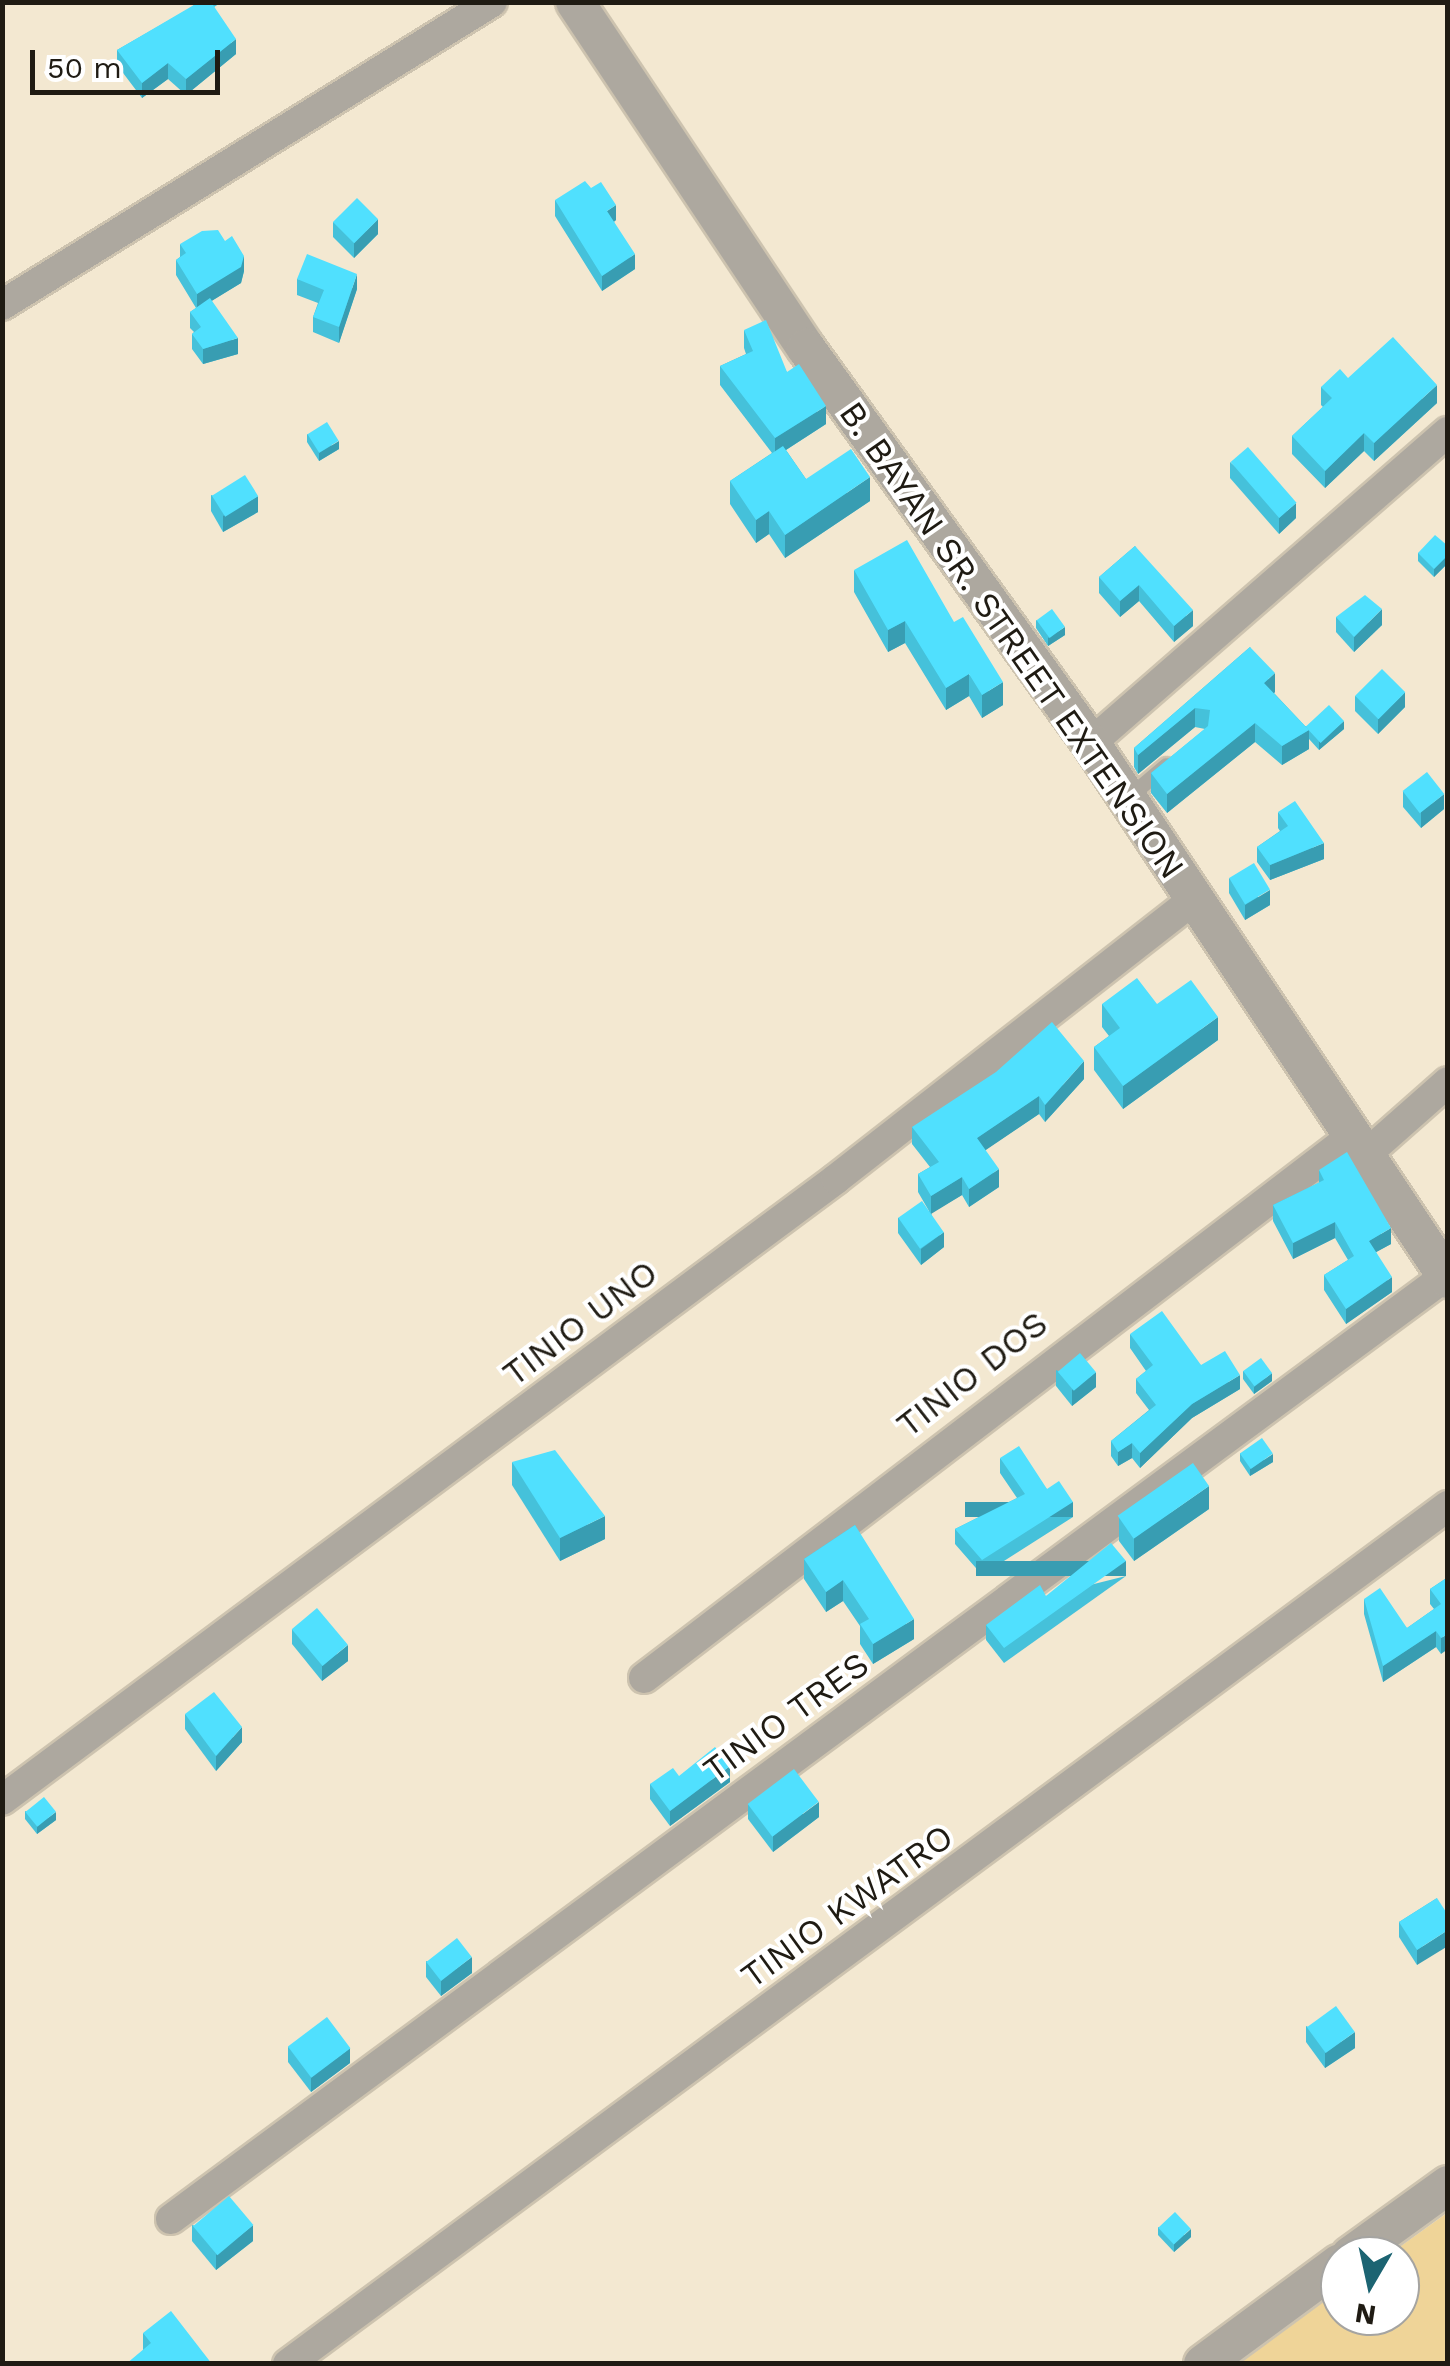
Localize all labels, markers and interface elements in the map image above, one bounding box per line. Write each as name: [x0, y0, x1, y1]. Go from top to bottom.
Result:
scale bar: [35, 30, 225, 92]
text: 50 m: [47, 50, 122, 85]
street label: B. BAYAN SR. STREET EXTENSION: [830, 393, 1194, 887]
street label: TINIO UNO: [495, 1251, 665, 1395]
street label: TINIO DOS: [888, 1302, 1056, 1446]
street label: TINIO TRES: [695, 1643, 877, 1791]
street label: TINIO KWATRO: [733, 1815, 961, 1997]
north arrow: [1320, 2236, 1420, 2336]
text: N: [1353, 2296, 1378, 2332]

